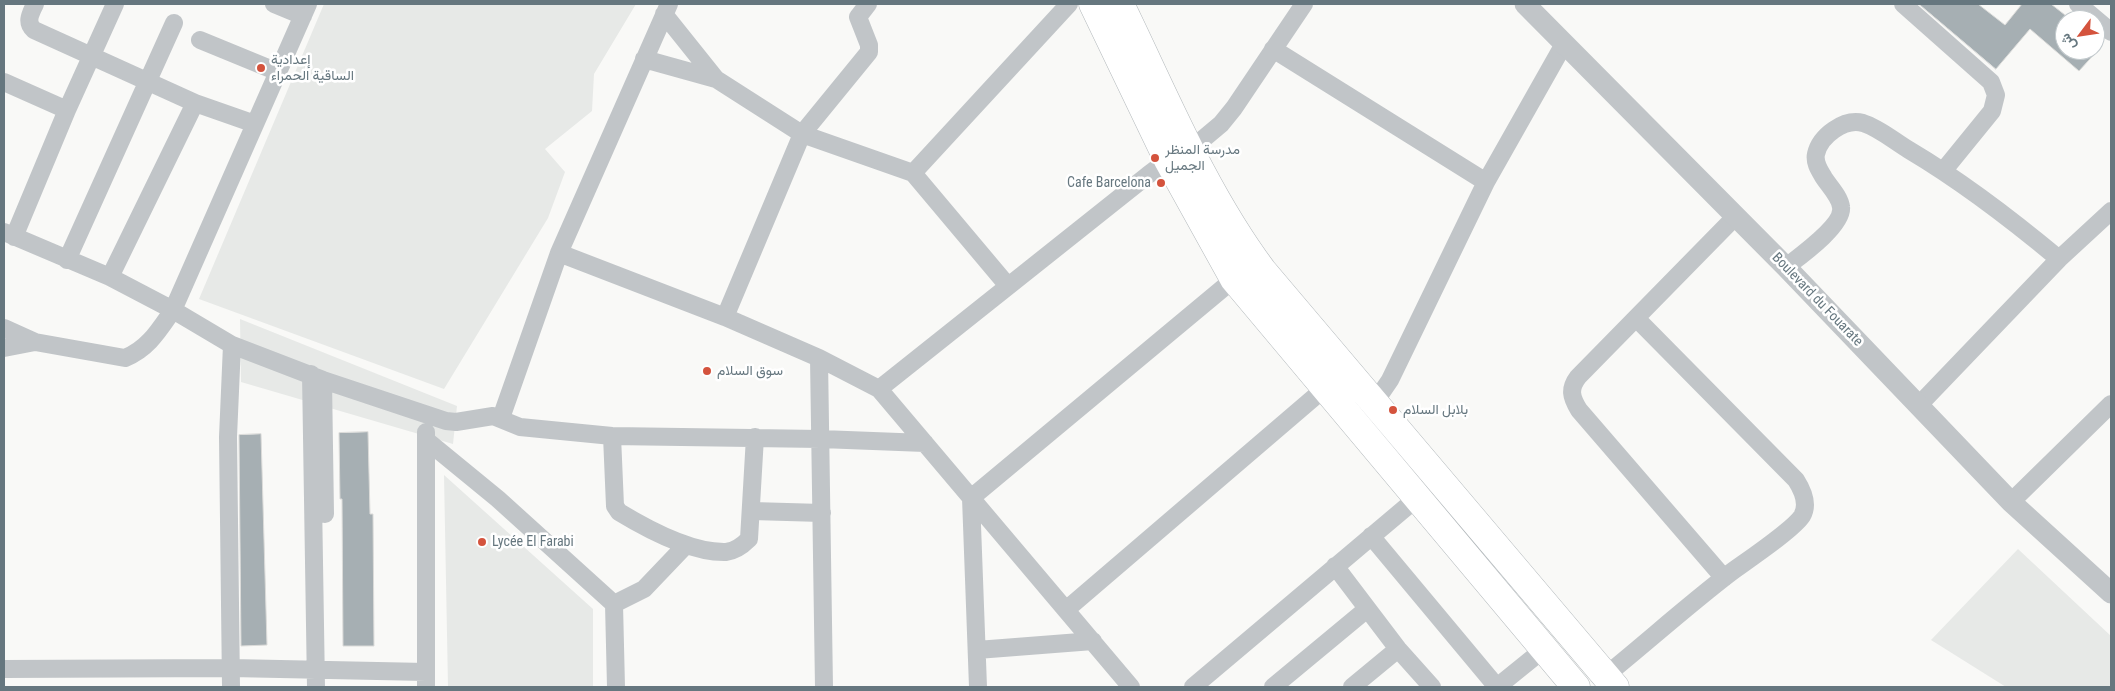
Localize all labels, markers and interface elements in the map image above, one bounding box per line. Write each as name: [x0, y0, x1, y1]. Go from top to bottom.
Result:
north arrow: [2055, 10, 2105, 60]
text: ش: [2057, 31, 2079, 54]
place label: إعدادية الساقية الحمراء: [271, 52, 354, 84]
marker: إعدادية الساقية الحمراء: [255, 62, 267, 74]
place label: مدرسة المنظر الجميل: [1165, 142, 1240, 174]
marker: مدرسة المنظر الجميل: [1149, 152, 1161, 164]
place label: Cafe Barcelona: [1067, 175, 1151, 191]
marker: Cafe Barcelona: [1155, 177, 1167, 189]
street label: Boulevard du Fouarate: [1768, 250, 1866, 350]
place label: سوق السلام: [717, 363, 783, 379]
marker: سوق السلام: [701, 365, 713, 377]
place label: بلابل السلام: [1403, 402, 1468, 418]
marker: بلابل السلام: [1387, 404, 1399, 416]
place label: Lycée El Farabi: [492, 534, 574, 550]
marker: Lycée El Farabi: [476, 536, 488, 548]

